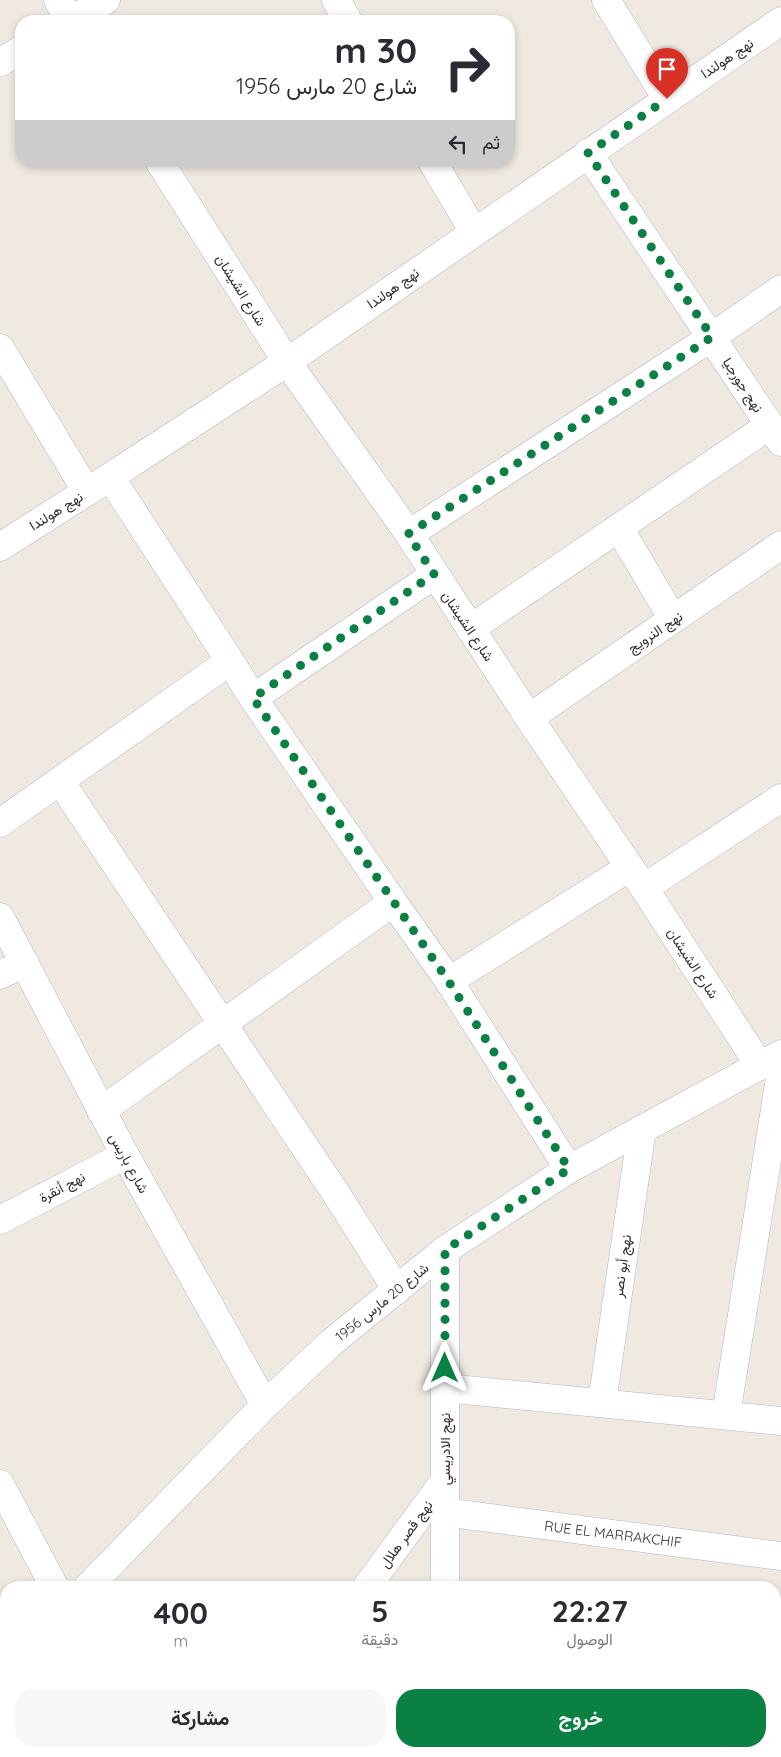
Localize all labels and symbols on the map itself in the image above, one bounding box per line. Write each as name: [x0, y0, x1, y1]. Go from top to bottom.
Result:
street label: نهج هولندا: [697, 34, 758, 84]
pin: [646, 48, 688, 99]
street label: شارع الشيشان: [210, 251, 270, 330]
street label: نهج هولندا: [363, 263, 424, 314]
street label: نهج جورجيا: [717, 354, 767, 417]
street label: نهج هولندا: [26, 488, 87, 536]
street label: شارع الشيشان: [436, 587, 498, 666]
street label: نهج النرويج: [624, 607, 687, 659]
street label: شارع الشيشان: [662, 924, 723, 1003]
street label: شارع باريس: [103, 1130, 153, 1197]
street label: نهج أنقرة: [36, 1167, 89, 1208]
street label: نهج أبو نصر: [609, 1233, 637, 1300]
street label: شارع 20 مارس 1956: [332, 1259, 434, 1347]
position arrow: [418, 1341, 470, 1393]
street label: نهج الادريسي: [436, 1413, 457, 1485]
street label: نهج قصر هلال: [375, 1497, 438, 1573]
street label: RUE EL MARRAKCHIF: [543, 1517, 683, 1551]

